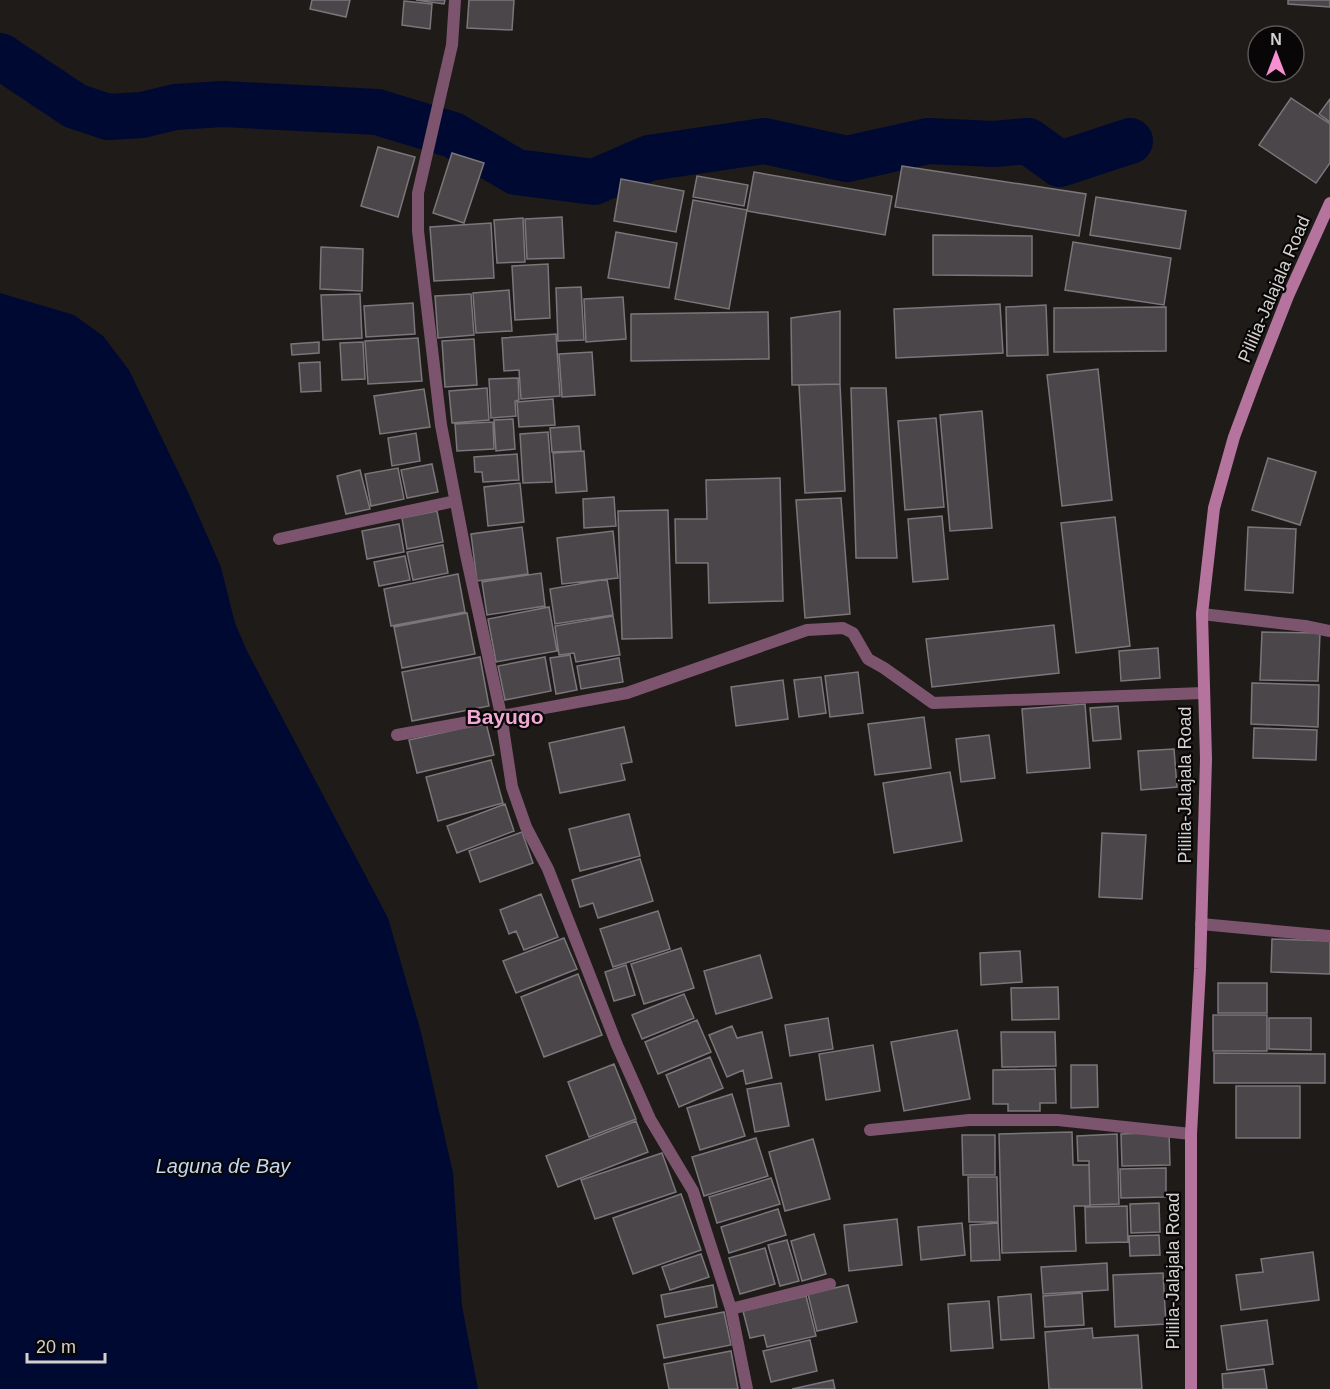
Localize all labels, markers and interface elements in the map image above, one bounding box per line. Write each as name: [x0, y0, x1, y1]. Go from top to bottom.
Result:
north arrow: [1246, 24, 1306, 84]
text: N: [1270, 31, 1282, 48]
street label: Pililia-Jalajala Road: [1234, 213, 1314, 365]
district label: Bayugo: [466, 705, 544, 728]
street label: Pililia-Jalajala Road: [1175, 706, 1195, 864]
water label: Laguna de Bay: [156, 1155, 291, 1177]
street label: Pililia-Jalajala Road: [1163, 1192, 1183, 1350]
scale bar: [27, 1326, 105, 1364]
text: 20 m: [36, 1337, 76, 1357]

